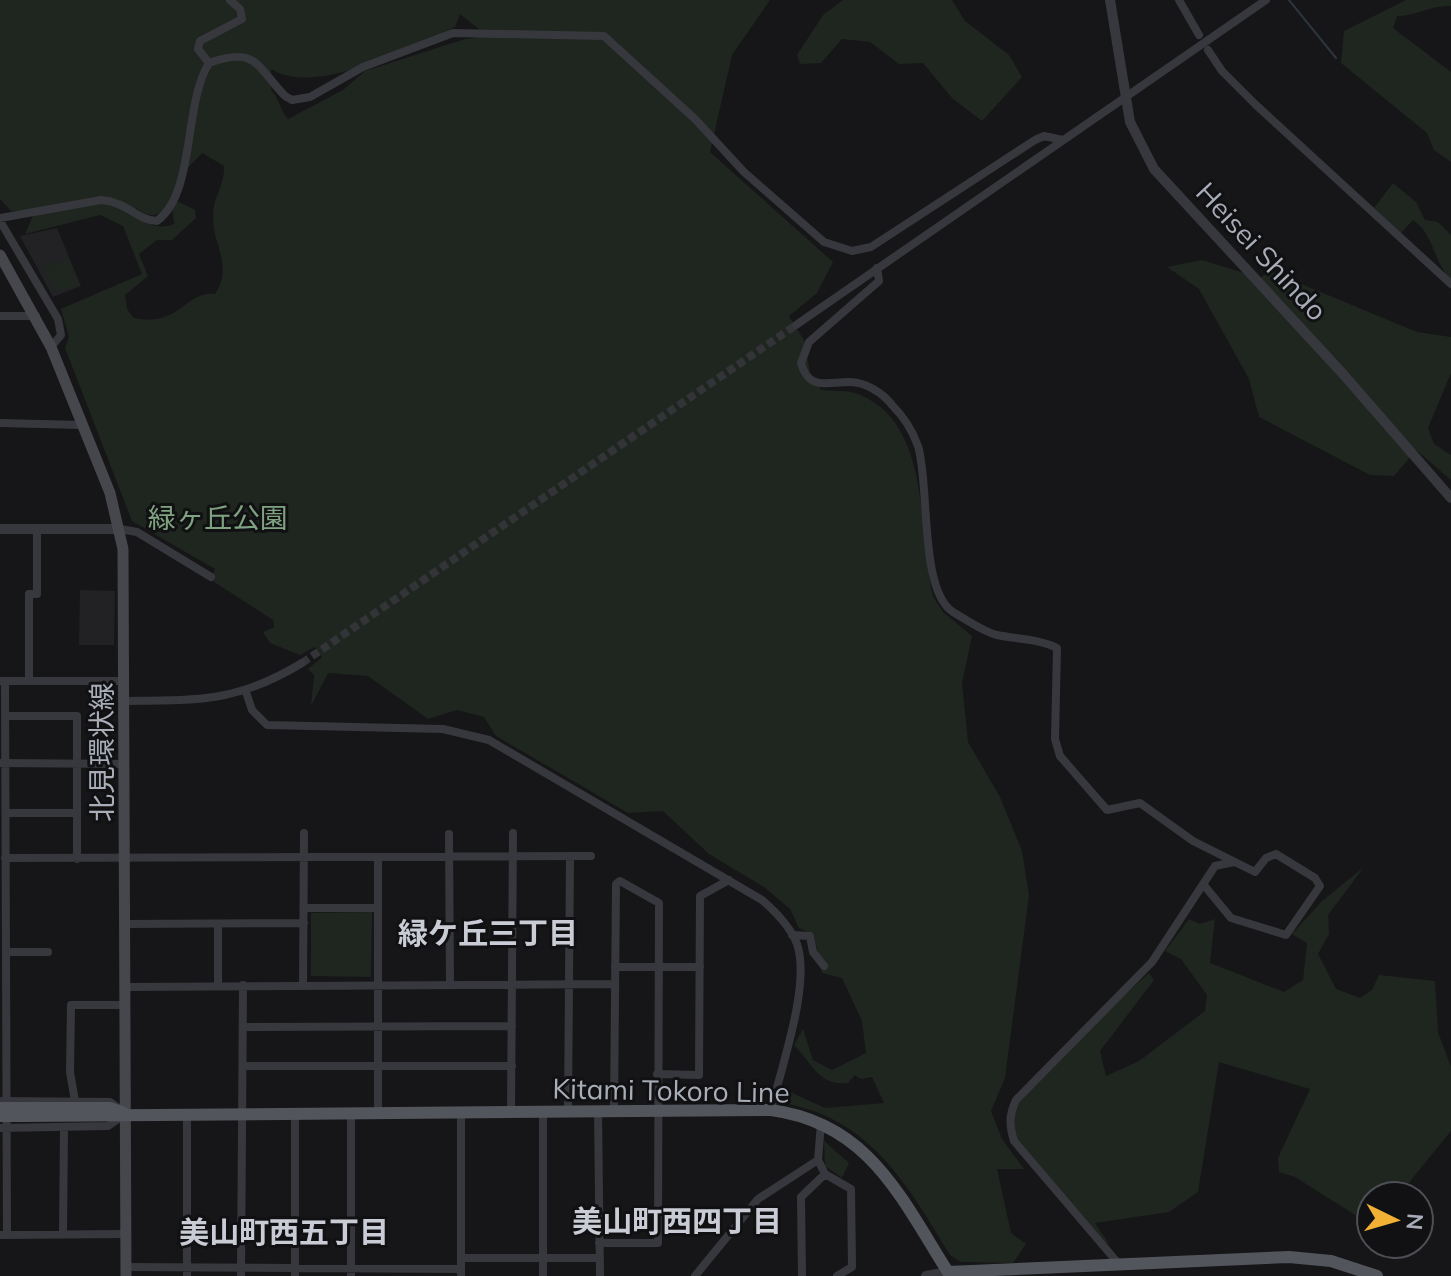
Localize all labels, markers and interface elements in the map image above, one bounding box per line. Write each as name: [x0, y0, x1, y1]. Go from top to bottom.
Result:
street label: Heisei Shindo: [1189, 175, 1335, 327]
park label: 緑ヶ丘公園: [148, 500, 288, 535]
street label: 北見環状線: [84, 682, 119, 822]
district label: 緑ケ丘三丁目: [398, 914, 578, 952]
street label: Kitami Tokoro Line: [552, 1070, 790, 1110]
north arrow: [1355, 1180, 1435, 1260]
district label: 美山町西四丁目: [572, 1202, 782, 1240]
text: N: [1400, 1212, 1430, 1231]
district label: 美山町西五丁目: [179, 1213, 389, 1251]

